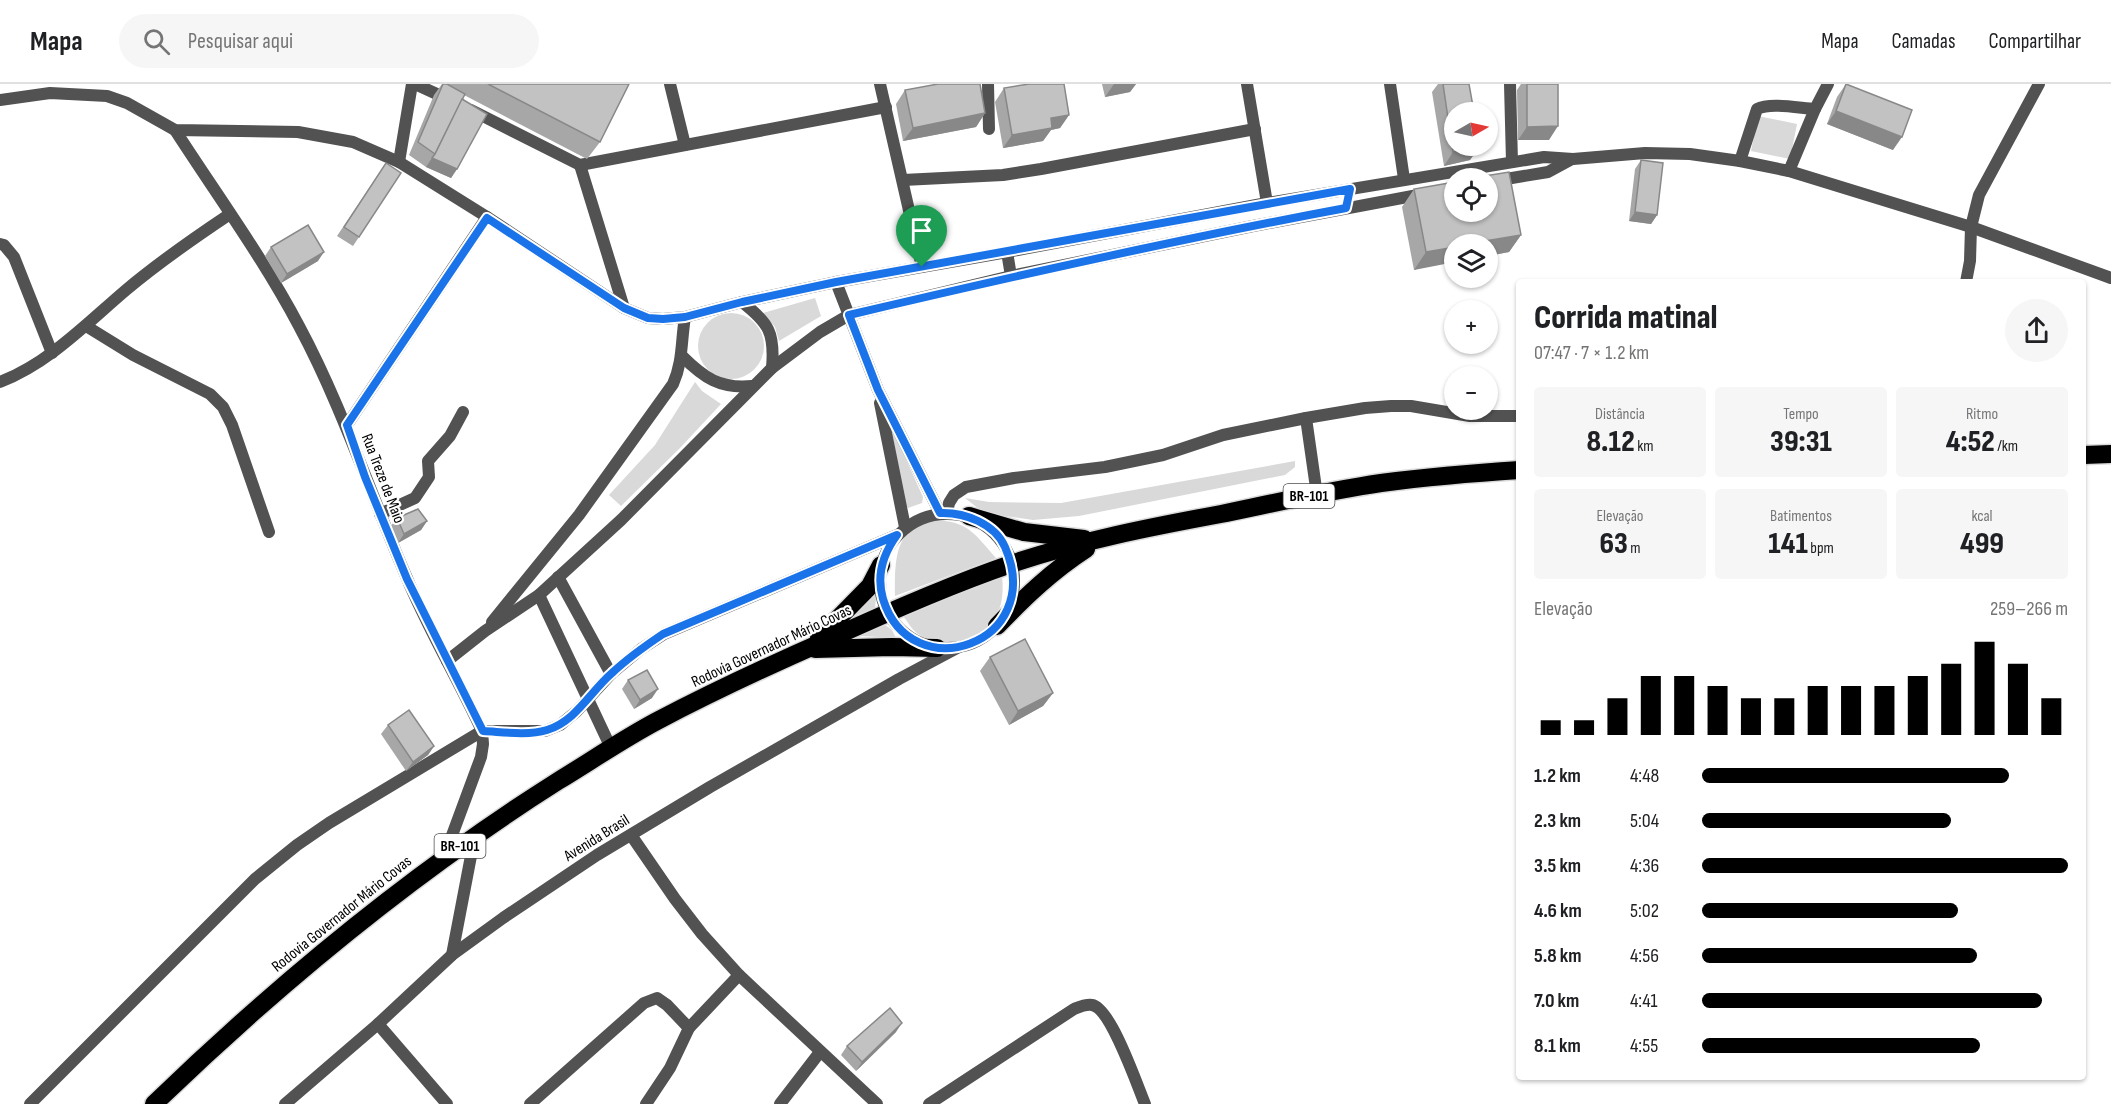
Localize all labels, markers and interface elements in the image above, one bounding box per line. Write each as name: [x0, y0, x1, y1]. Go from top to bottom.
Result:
search box: [119, 14, 539, 68]
text: Mapa: [30, 25, 83, 58]
icon: search: [140, 25, 173, 58]
text: Pesquisar aqui: [188, 28, 293, 55]
text: Mapa: [1821, 29, 1859, 54]
text: Camadas: [1892, 29, 1955, 54]
text: Compartilhar: [1988, 29, 2081, 54]
north arrow: [1444, 102, 1498, 156]
map controls: [1444, 102, 1498, 420]
button: locate: [1444, 168, 1498, 222]
pin: [896, 205, 947, 267]
icon: arrive: [905, 214, 938, 247]
button: layers: [1444, 234, 1498, 288]
text: Corrida matinal: [1534, 298, 1718, 338]
button: share: [2005, 299, 2068, 362]
button: +: [1444, 300, 1498, 354]
text: 07:47 · 7 × 1.2 km: [1534, 341, 1649, 365]
button: −: [1444, 366, 1498, 420]
text: Distância: [1595, 405, 1645, 424]
text: Tempo: [1783, 405, 1819, 424]
text: Ritmo: [1966, 405, 1998, 424]
text: 8.12: [1586, 424, 1635, 460]
text: 39:31: [1770, 424, 1832, 460]
text: 4:52: [1946, 424, 1995, 460]
street label: Rua Treze de Maio: [357, 431, 408, 526]
text: km: [1635, 437, 1654, 456]
text: /km: [1995, 437, 2018, 456]
road number: BR-101: [1284, 484, 1334, 508]
text: Elevação: [1597, 507, 1644, 526]
text: Batimentos: [1770, 507, 1832, 526]
text: kcal: [1971, 507, 1993, 526]
text: 63: [1599, 526, 1628, 562]
text: 141: [1768, 526, 1808, 562]
text: 499: [1960, 526, 2004, 562]
text: m: [1628, 539, 1641, 558]
text: bpm: [1808, 539, 1834, 558]
text: Elevação: [1534, 597, 1593, 621]
text: 259–266 m: [1990, 597, 2068, 621]
street label: Rodovia Governador Mário Covas: [689, 601, 855, 692]
text: 1.2 km: [1534, 764, 1581, 788]
text: 4:48: [1630, 764, 1659, 788]
text: 2.3 km: [1534, 809, 1581, 833]
text: 5:04: [1630, 809, 1659, 833]
street label: Avenida Brasil: [560, 811, 633, 866]
road number: BR-101: [434, 834, 486, 858]
street label: Rodovia Governador Mário Covas: [268, 852, 416, 976]
text: 3.5 km: [1534, 854, 1581, 878]
text: 4:36: [1630, 854, 1659, 878]
text: 4.6 km: [1534, 899, 1582, 923]
text: 5:02: [1630, 899, 1659, 923]
text: 5.8 km: [1534, 944, 1582, 968]
text: 4:56: [1630, 944, 1659, 968]
text: 7.0 km: [1534, 989, 1579, 1013]
text: 4:41: [1630, 989, 1658, 1013]
text: 8.1 km: [1534, 1034, 1581, 1058]
text: 4:55: [1630, 1034, 1658, 1058]

